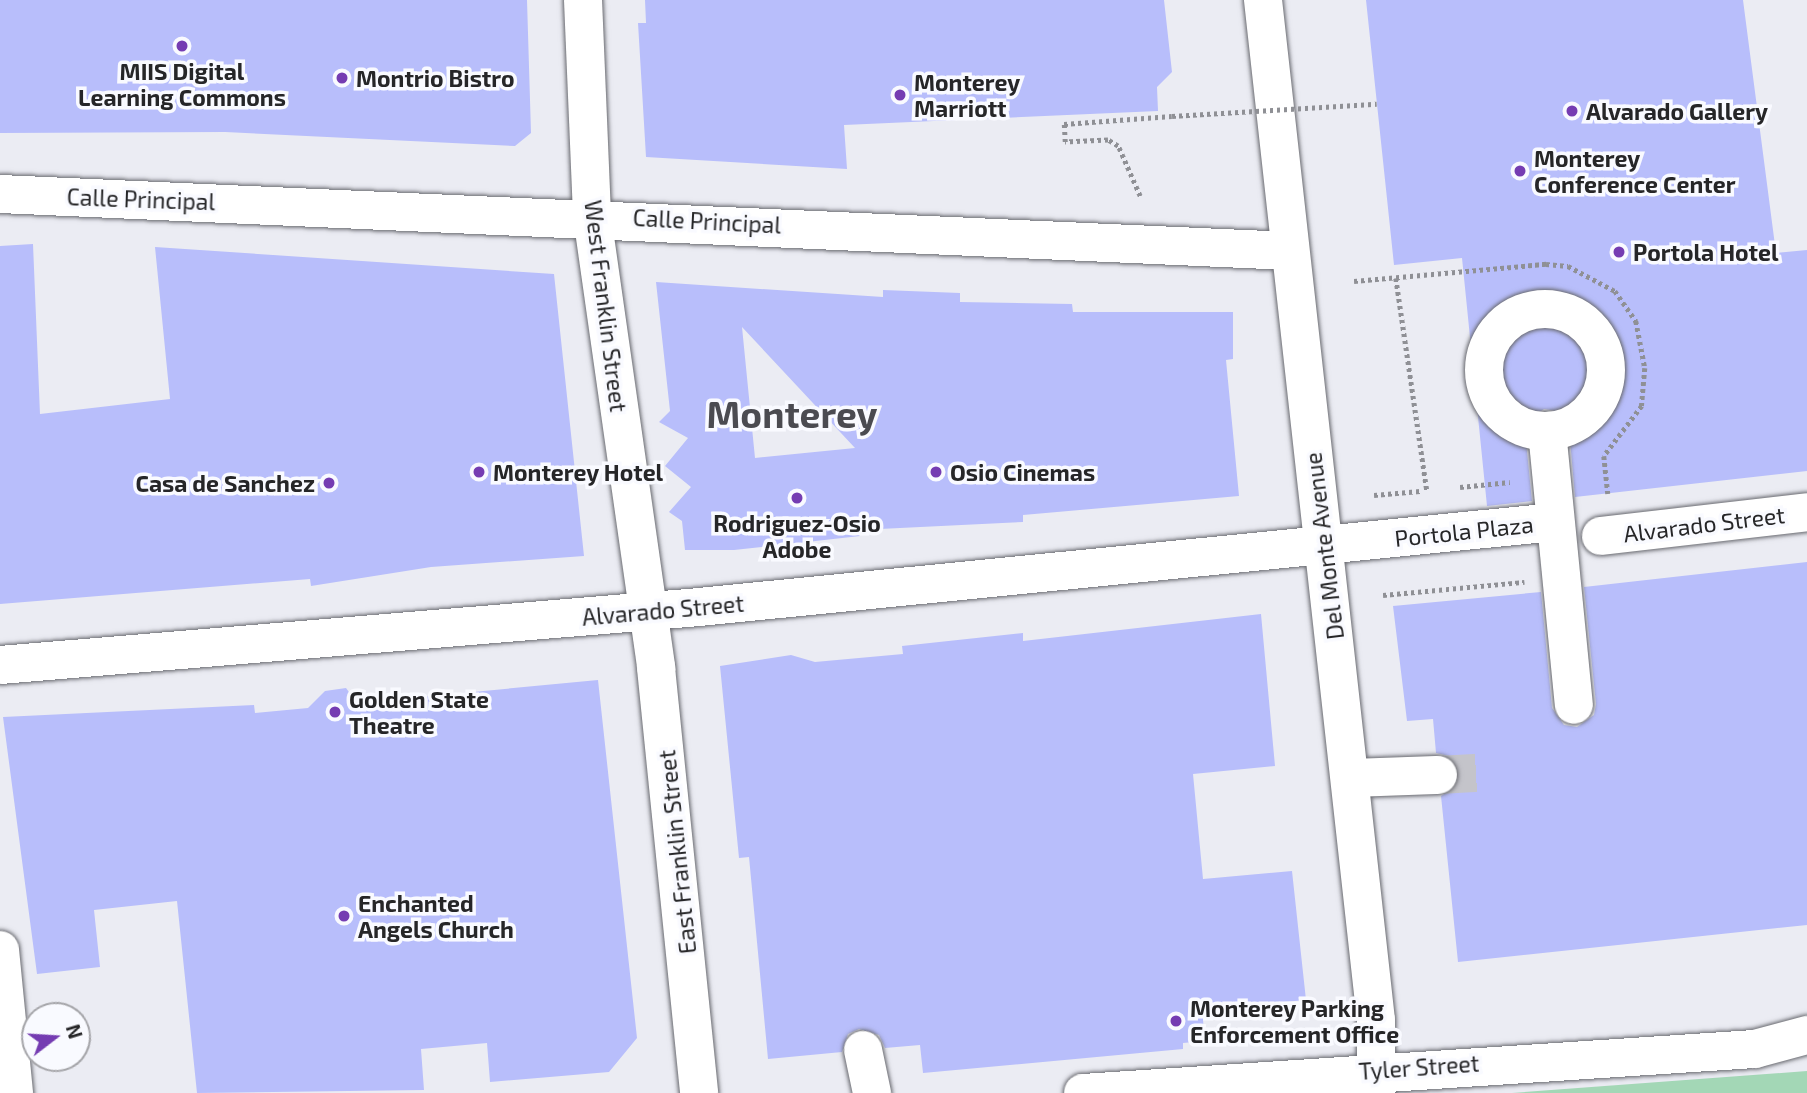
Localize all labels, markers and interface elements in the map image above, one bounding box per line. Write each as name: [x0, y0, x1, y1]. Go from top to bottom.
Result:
marker: MIIS Digital Learning Commons: [174, 38, 190, 54]
place label: MIIS Digital Learning Commons: [78, 57, 286, 111]
place label: Montrio Bistro: [356, 64, 514, 92]
place label: Monterey Marriott: [914, 68, 1020, 122]
marker: Montrio Bistro: [334, 70, 350, 86]
marker: Monterey Marriott: [892, 87, 908, 103]
place label: Alvarado Gallery: [1586, 97, 1768, 125]
marker: Alvarado Gallery: [1564, 103, 1580, 119]
place label: Monterey Conference Center: [1534, 144, 1736, 198]
marker: Monterey Conference Center: [1512, 163, 1528, 179]
street label: Calle Principal: [66, 183, 216, 215]
street label: West Franklin Street: [579, 199, 633, 413]
street label: Calle Principal: [632, 203, 782, 239]
place label: Portola Hotel: [1633, 238, 1779, 266]
marker: Portola Hotel: [1611, 244, 1627, 260]
district label: Monterey: [706, 391, 878, 435]
street label: Del Monte Avenue: [1299, 450, 1349, 642]
place label: Monterey Hotel: [493, 458, 664, 486]
place label: Osio Cinemas: [950, 458, 1095, 486]
marker: Monterey Hotel: [471, 464, 487, 480]
marker: Osio Cinemas: [928, 464, 944, 480]
place label: Casa de Sanchez: [135, 469, 315, 497]
marker: Casa de Sanchez: [321, 475, 337, 491]
marker: Rodriguez-Osio Adobe: [789, 490, 805, 506]
street label: Alvarado Street: [1622, 500, 1786, 548]
place label: Rodriguez-Osio Adobe: [713, 509, 881, 563]
street label: Portola Plaza: [1393, 510, 1535, 552]
street label: Alvarado Street: [581, 589, 745, 631]
place label: Golden State Theatre: [349, 685, 489, 739]
marker: Golden State Theatre: [327, 704, 343, 720]
street label: East Franklin Street: [653, 749, 701, 955]
place label: Enchanted Angels Church: [358, 889, 514, 943]
marker: Enchanted Angels Church: [336, 908, 352, 924]
place label: Monterey Parking Enforcement Office: [1190, 994, 1399, 1048]
north arrow: [21, 1002, 91, 1072]
marker: Monterey Parking Enforcement Office: [1168, 1013, 1184, 1029]
text: N: [62, 1021, 88, 1041]
street label: Tyler Street: [1358, 1049, 1480, 1085]

